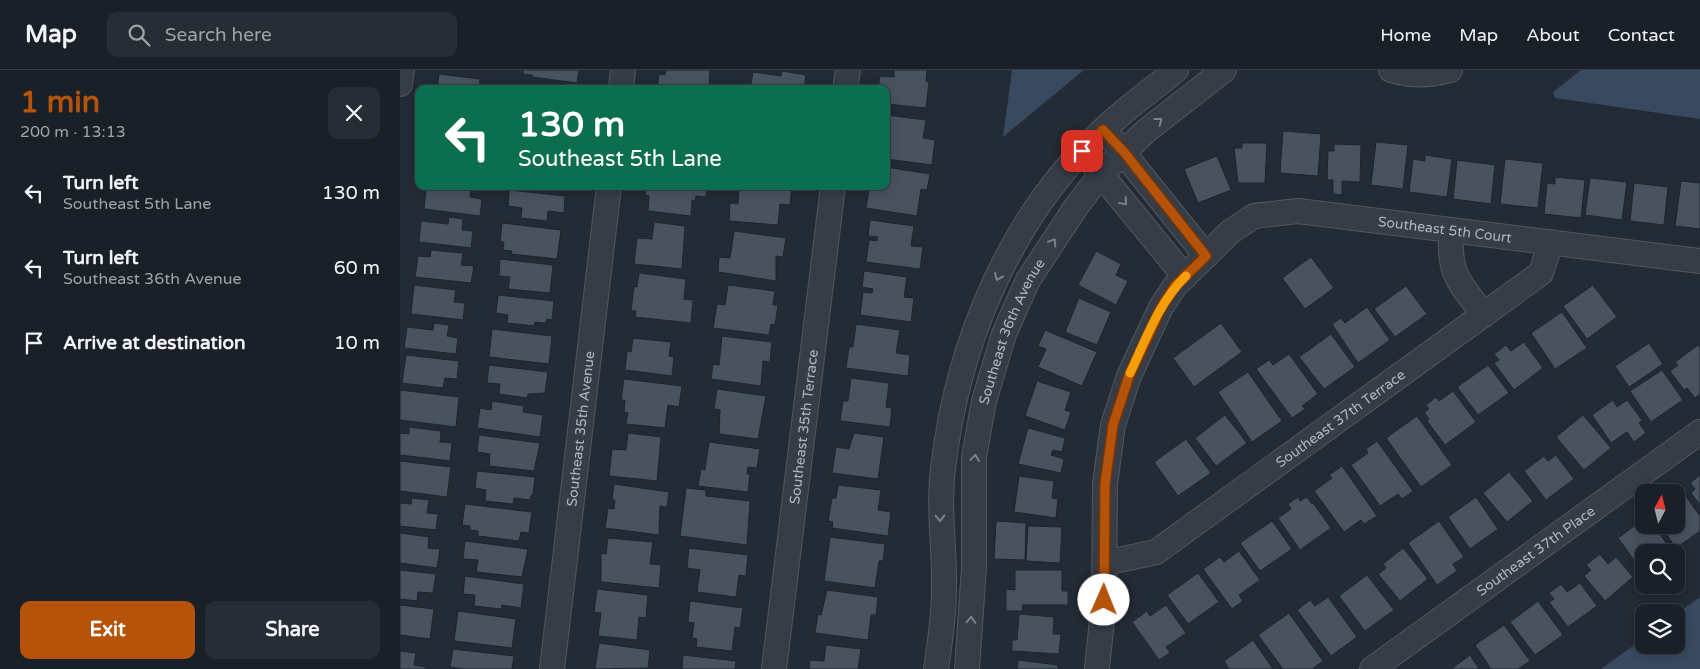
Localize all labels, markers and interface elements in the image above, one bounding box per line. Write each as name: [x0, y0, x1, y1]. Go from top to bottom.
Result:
search box: [107, 12, 457, 57]
text: Map: [25, 20, 77, 49]
icon: search: [125, 21, 153, 49]
text: Search here: [165, 24, 272, 46]
text: Home: [1380, 24, 1431, 46]
text: Map: [1459, 24, 1498, 46]
text: About: [1526, 24, 1580, 46]
text: Contact: [1608, 24, 1675, 46]
text: 1 min: [20, 84, 100, 121]
button: close: [328, 87, 380, 139]
text: 130 m: [518, 104, 625, 146]
icon: left: [435, 105, 500, 170]
one-way arrow: [1154, 117, 1163, 126]
text: 200 m · 13:13: [20, 122, 126, 142]
pin: [1061, 130, 1103, 172]
icon: arrive: [1068, 137, 1096, 165]
text: Southeast 5th Lane: [518, 146, 722, 172]
text: Turn left: [63, 172, 139, 194]
icon: left: [20, 179, 48, 207]
text: 130 m: [322, 182, 380, 204]
text: Southeast 5th Lane: [63, 194, 211, 214]
one-way arrow: [1119, 196, 1127, 205]
street label: Southeast 5th Court: [1377, 213, 1513, 247]
one-way arrow: [1047, 238, 1056, 248]
text: Turn left: [63, 247, 139, 269]
icon: left: [20, 254, 48, 282]
street label: Southeast 36th Avenue: [975, 255, 1049, 407]
text: 60 m: [334, 257, 380, 279]
text: Southeast 36th Avenue: [63, 269, 242, 289]
one-way arrow: [994, 272, 1004, 281]
icon: arrive: [20, 329, 48, 357]
text: Arrive at destination: [63, 332, 246, 354]
text: 10 m: [334, 332, 380, 354]
street label: Southeast 35th Terrace: [786, 348, 822, 505]
street label: Southeast 35th Avenue: [563, 350, 598, 507]
street label: Southeast 37th Terrace: [1273, 366, 1409, 471]
one-way arrow: [969, 454, 980, 462]
north arrow: [1635, 484, 1685, 534]
map controls: [1635, 484, 1685, 654]
street label: Southeast 37th Place: [1473, 503, 1599, 600]
one-way arrow: [935, 514, 946, 522]
button: search: [1635, 544, 1685, 594]
position arrow: [1077, 573, 1129, 625]
button: Exit: [20, 601, 195, 659]
button: Share: [205, 601, 380, 659]
button: layers: [1635, 604, 1685, 654]
one-way arrow: [966, 616, 977, 624]

